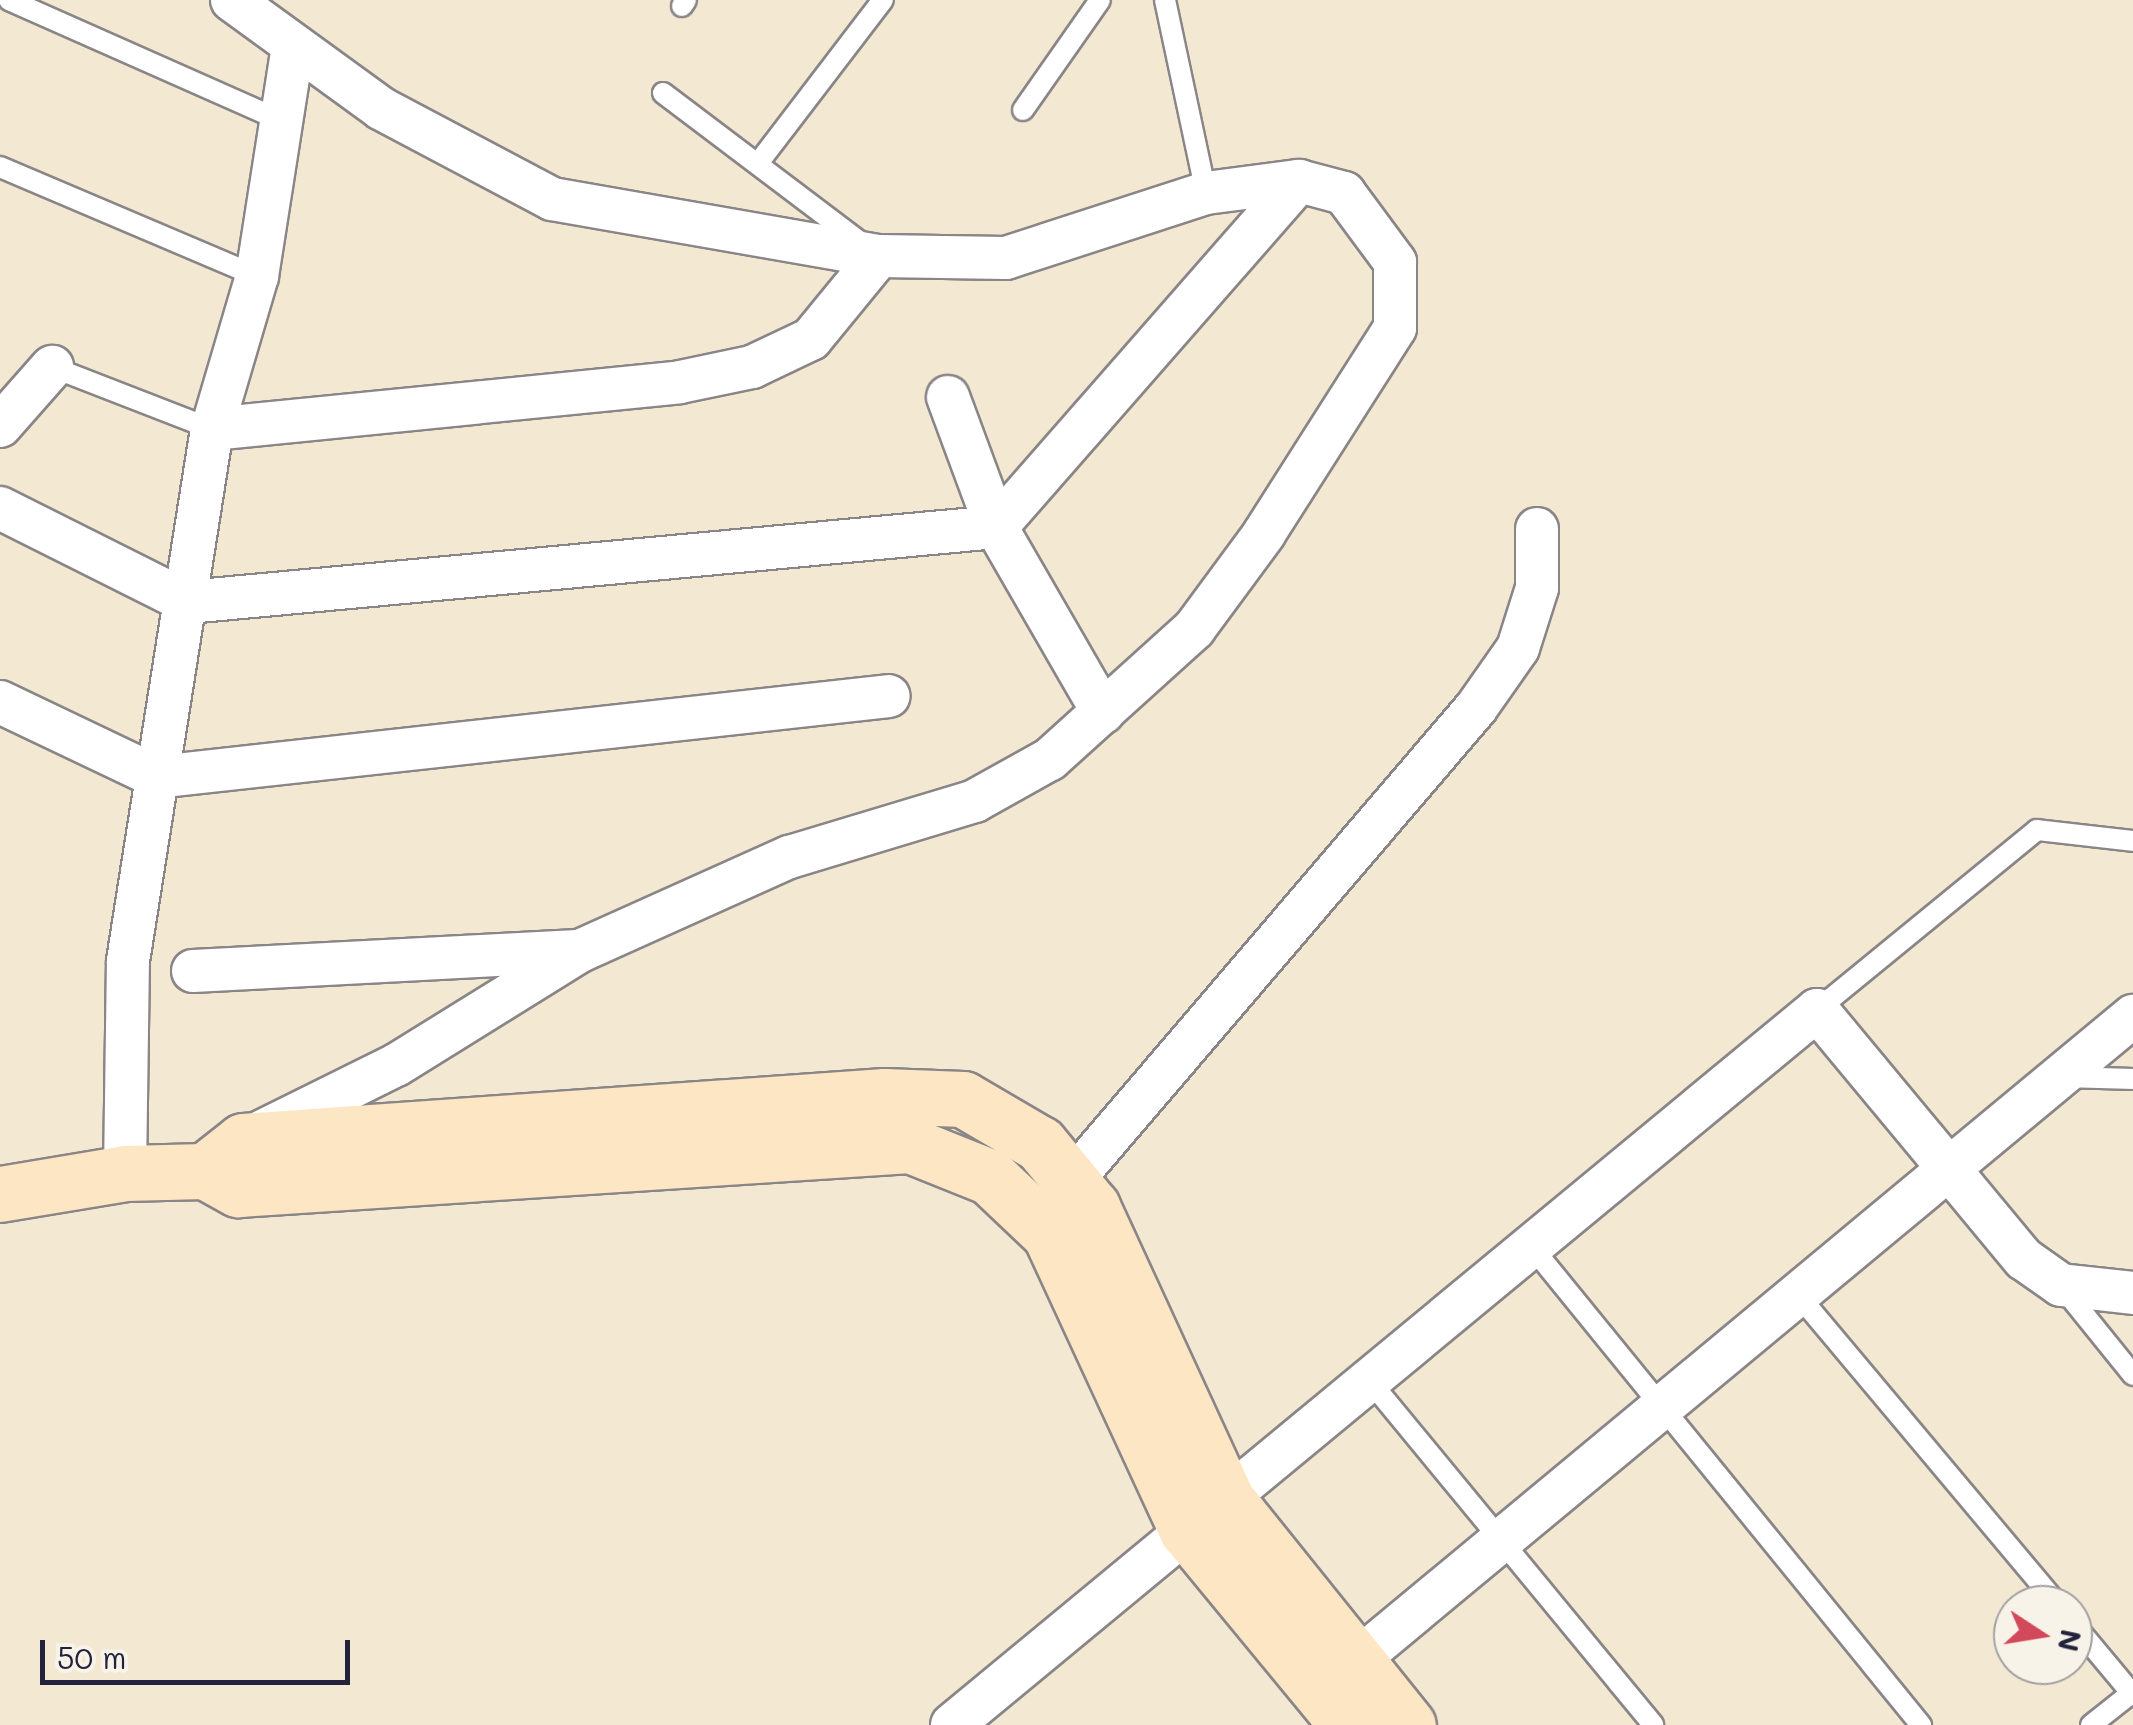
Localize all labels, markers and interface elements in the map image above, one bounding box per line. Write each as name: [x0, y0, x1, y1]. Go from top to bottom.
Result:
north arrow: [1993, 1585, 2093, 1685]
scale bar: [45, 1620, 355, 1682]
text: N: [2051, 1627, 2090, 1655]
text: 50 m: [57, 1637, 127, 1677]

